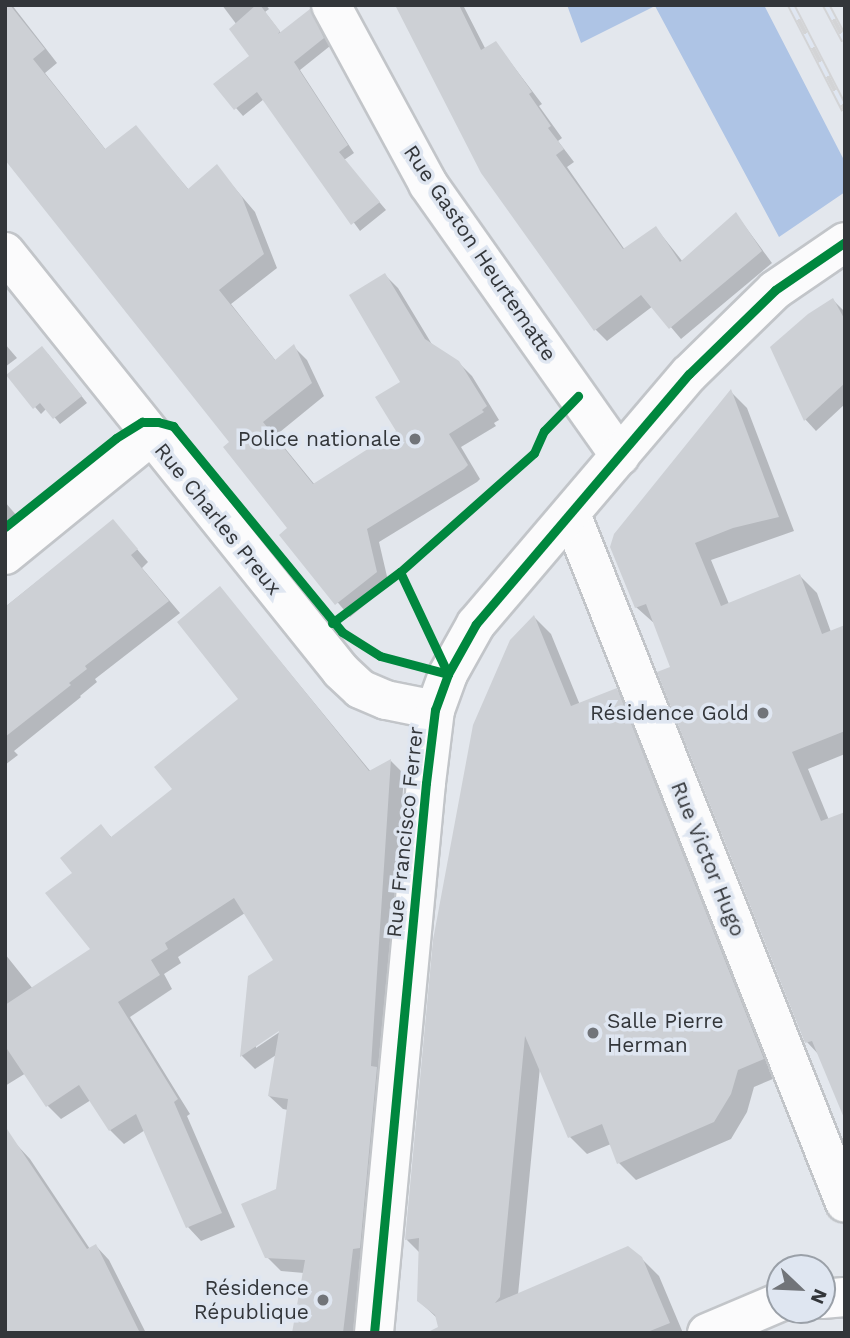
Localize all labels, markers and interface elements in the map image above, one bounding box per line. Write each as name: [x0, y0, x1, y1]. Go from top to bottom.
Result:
street label: Rue Gaston Heurtematte: [398, 140, 562, 366]
place label: Police nationale: [238, 426, 401, 452]
marker: Police nationale: [407, 431, 423, 447]
street label: Rue Charles Preux: [149, 438, 287, 600]
place label: Résidence Gold: [590, 700, 749, 726]
marker: Résidence Gold: [755, 705, 771, 721]
street label: Rue Francisco Ferrer: [381, 725, 429, 939]
street label: Rue Victor Hugo: [665, 777, 751, 941]
place label: Salle Pierre Herman: [607, 1008, 724, 1058]
marker: Salle Pierre Herman: [585, 1025, 601, 1041]
north arrow: [766, 1254, 836, 1324]
place label: Résidence République: [194, 1275, 309, 1325]
text: N: [806, 1286, 832, 1308]
marker: Résidence République: [315, 1292, 331, 1308]

